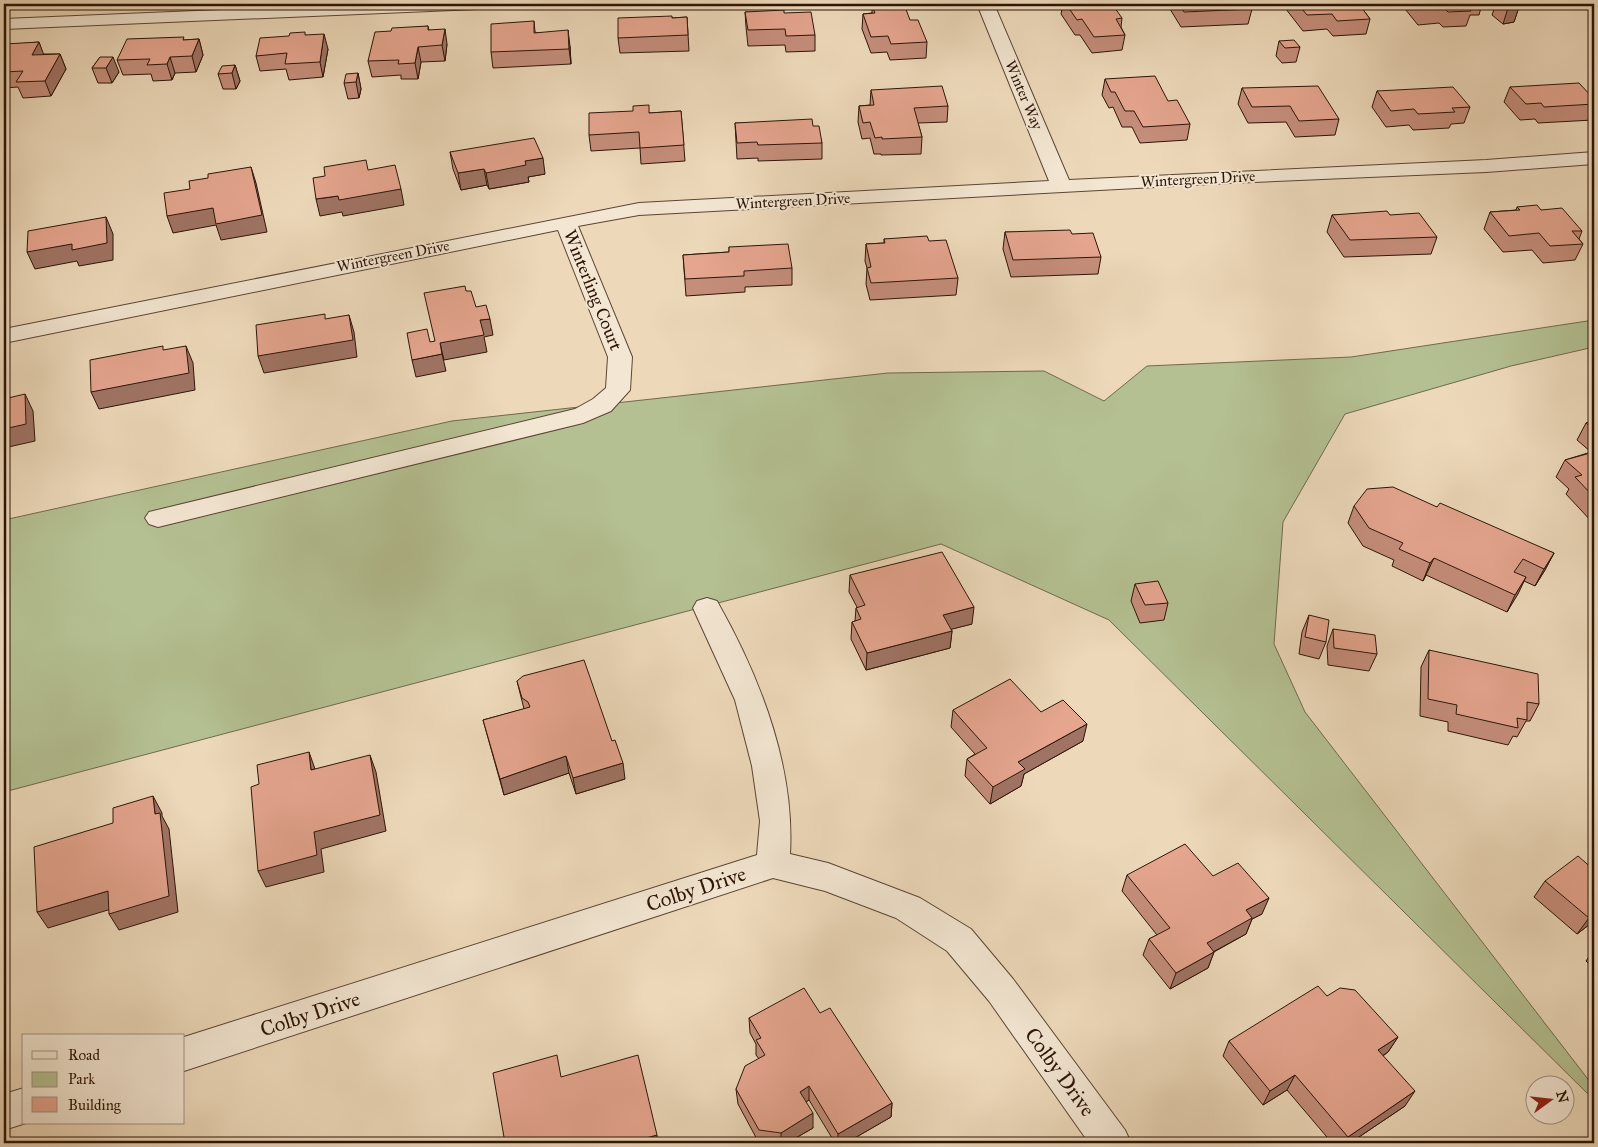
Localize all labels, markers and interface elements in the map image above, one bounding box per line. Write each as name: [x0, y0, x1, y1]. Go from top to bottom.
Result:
street label: Winter Way: [1001, 58, 1047, 133]
street label: Wintergreen Drive: [1140, 167, 1256, 191]
street label: Wintergreen Drive: [735, 189, 851, 213]
street label: Winterling Court: [558, 226, 627, 355]
street label: Wintergreen Drive: [335, 236, 451, 276]
street label: Colby Drive: [643, 861, 749, 917]
street label: Colby Drive: [257, 986, 363, 1042]
street label: Colby Drive: [1019, 1022, 1101, 1122]
legend: [22, 1034, 185, 1124]
text: Road: [68, 1046, 100, 1064]
text: Park: [68, 1070, 95, 1088]
north arrow: [1526, 1074, 1576, 1124]
text: N: [1552, 1089, 1572, 1105]
text: Building: [68, 1096, 122, 1114]

